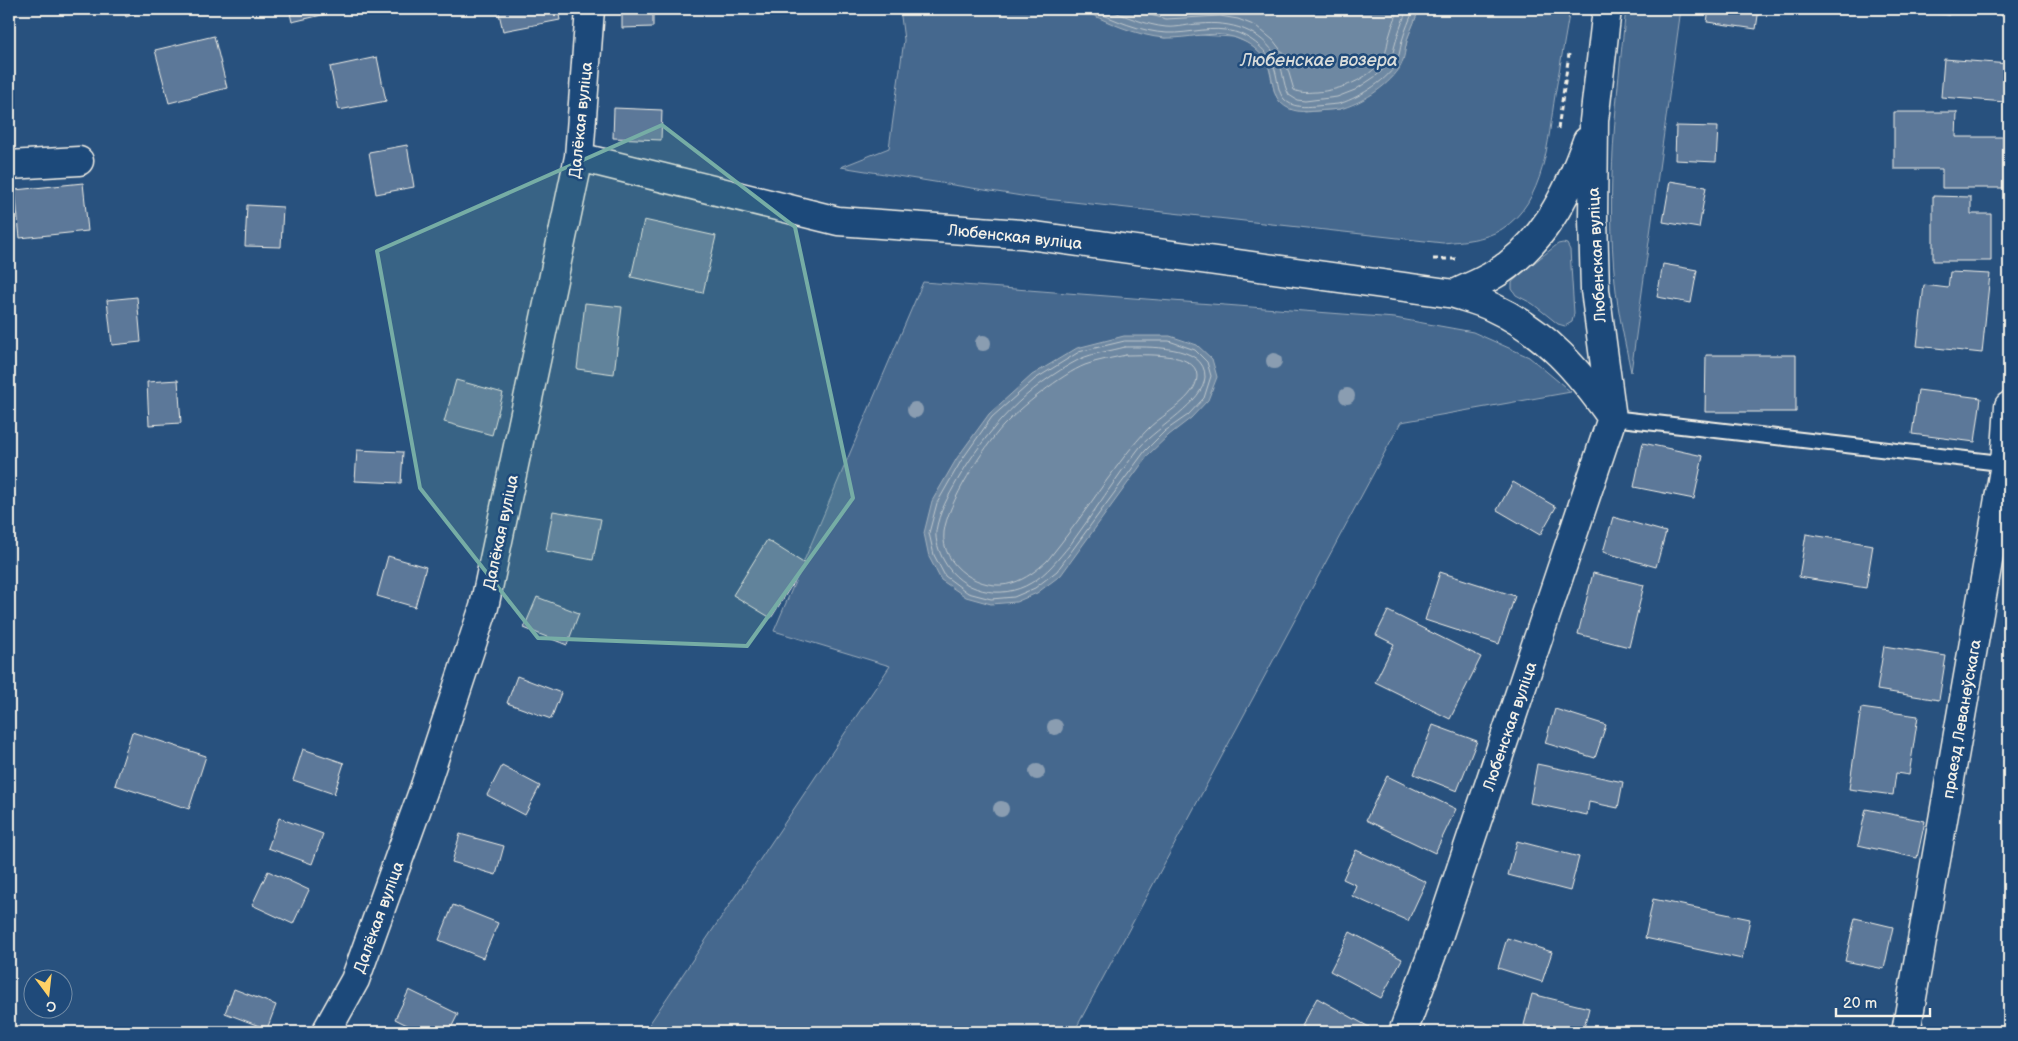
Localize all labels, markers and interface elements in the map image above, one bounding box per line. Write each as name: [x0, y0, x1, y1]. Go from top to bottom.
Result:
water label: Любенскае возера: [1239, 50, 1398, 71]
street label: Далёкая вуліца: [566, 60, 597, 179]
street label: Любенская вуліца: [1584, 186, 1611, 324]
street label: Любенская вуліца: [946, 221, 1084, 254]
street label: Далёкая вуліца: [480, 472, 523, 592]
street label: праезд Леванеўскага: [1939, 638, 1986, 800]
street label: Любенская вуліца: [1479, 659, 1542, 794]
street label: Далёкая вуліца: [350, 859, 409, 976]
north arrow: [22, 968, 72, 1018]
scale bar: [1836, 986, 1929, 1018]
text: 20 m: [1843, 994, 1877, 1013]
text: С: [44, 997, 58, 1016]

